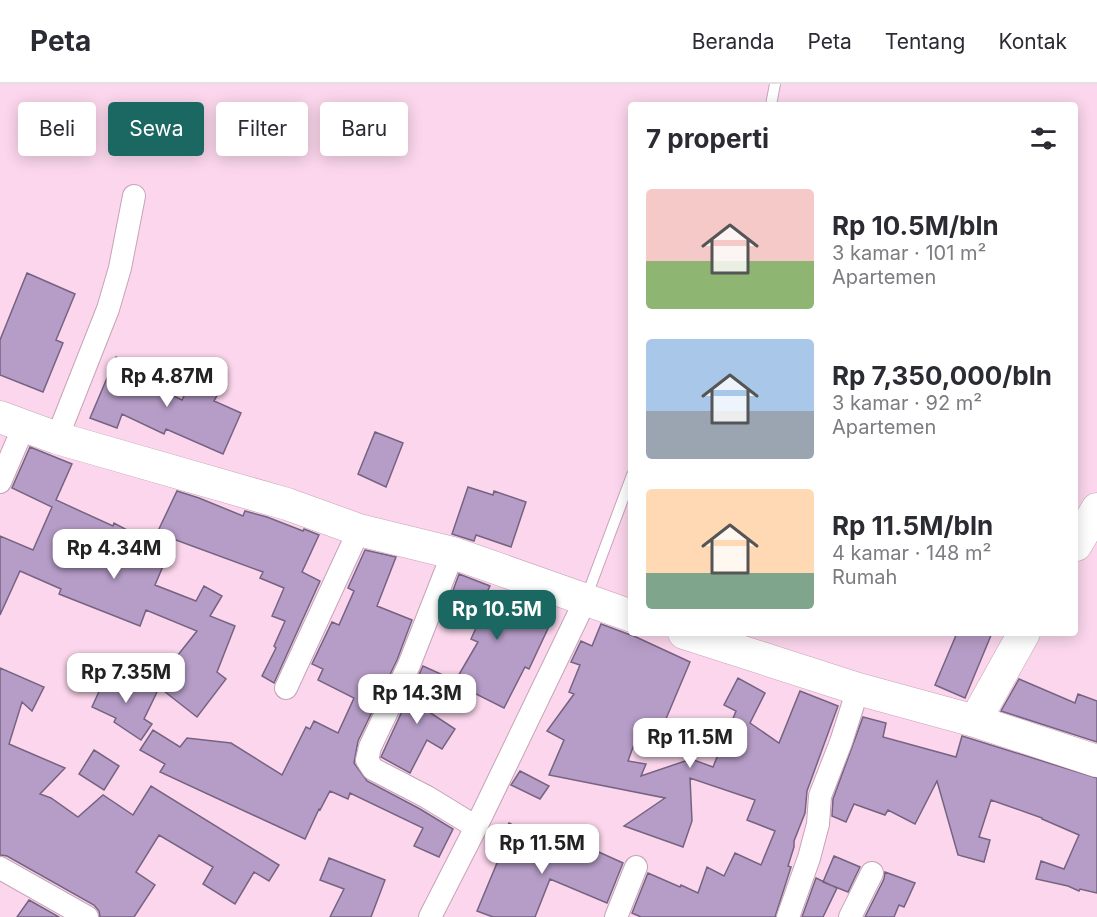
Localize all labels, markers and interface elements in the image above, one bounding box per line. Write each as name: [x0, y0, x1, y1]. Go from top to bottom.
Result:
text: Peta: [30, 24, 91, 58]
text: Beranda: [692, 29, 774, 54]
text: Peta: [807, 29, 852, 54]
text: Tentang: [885, 29, 965, 54]
text: Kontak: [998, 29, 1067, 54]
chip: Beli: [18, 102, 96, 156]
chip: Sewa: [108, 102, 204, 156]
chip: Filter: [216, 102, 308, 156]
chip: Baru: [320, 102, 408, 156]
icon: filters: [1027, 122, 1060, 155]
text: 7 properti: [646, 123, 769, 154]
text: Rp 10.5M/bln: [832, 210, 999, 241]
icon: home: [694, 213, 766, 285]
text: 3 kamar · 101 m²: [832, 241, 986, 265]
text: Apartemen: [832, 265, 936, 289]
pin: Rp 4.87M: [105, 357, 229, 408]
text: Rp 7,350,000/bln: [832, 360, 1052, 391]
icon: home: [694, 363, 766, 435]
text: Rp 4.87M: [121, 364, 213, 388]
text: 3 kamar · 92 m²: [832, 391, 982, 415]
text: Apartemen: [832, 415, 936, 439]
text: Rp 11.5M/bln: [832, 510, 993, 541]
icon: home: [694, 513, 766, 585]
pin: Rp 4.34M: [52, 529, 176, 580]
text: Rp 4.34M: [67, 536, 161, 560]
text: 4 kamar · 148 m²: [832, 541, 991, 565]
text: Rumah: [832, 565, 897, 589]
pin: Rp 10.5M: [435, 590, 559, 641]
text: Rp 10.5M: [452, 597, 542, 621]
pin: Rp 7.35M: [64, 653, 188, 704]
text: Rp 7.35M: [81, 660, 171, 684]
pin: Rp 14.3M: [355, 674, 479, 725]
text: Rp 14.3M: [372, 681, 462, 705]
pin: Rp 11.5M: [628, 718, 752, 769]
text: Rp 11.5M: [647, 725, 733, 749]
pin: Rp 11.5M: [480, 824, 604, 875]
text: Rp 11.5M: [499, 831, 585, 855]

